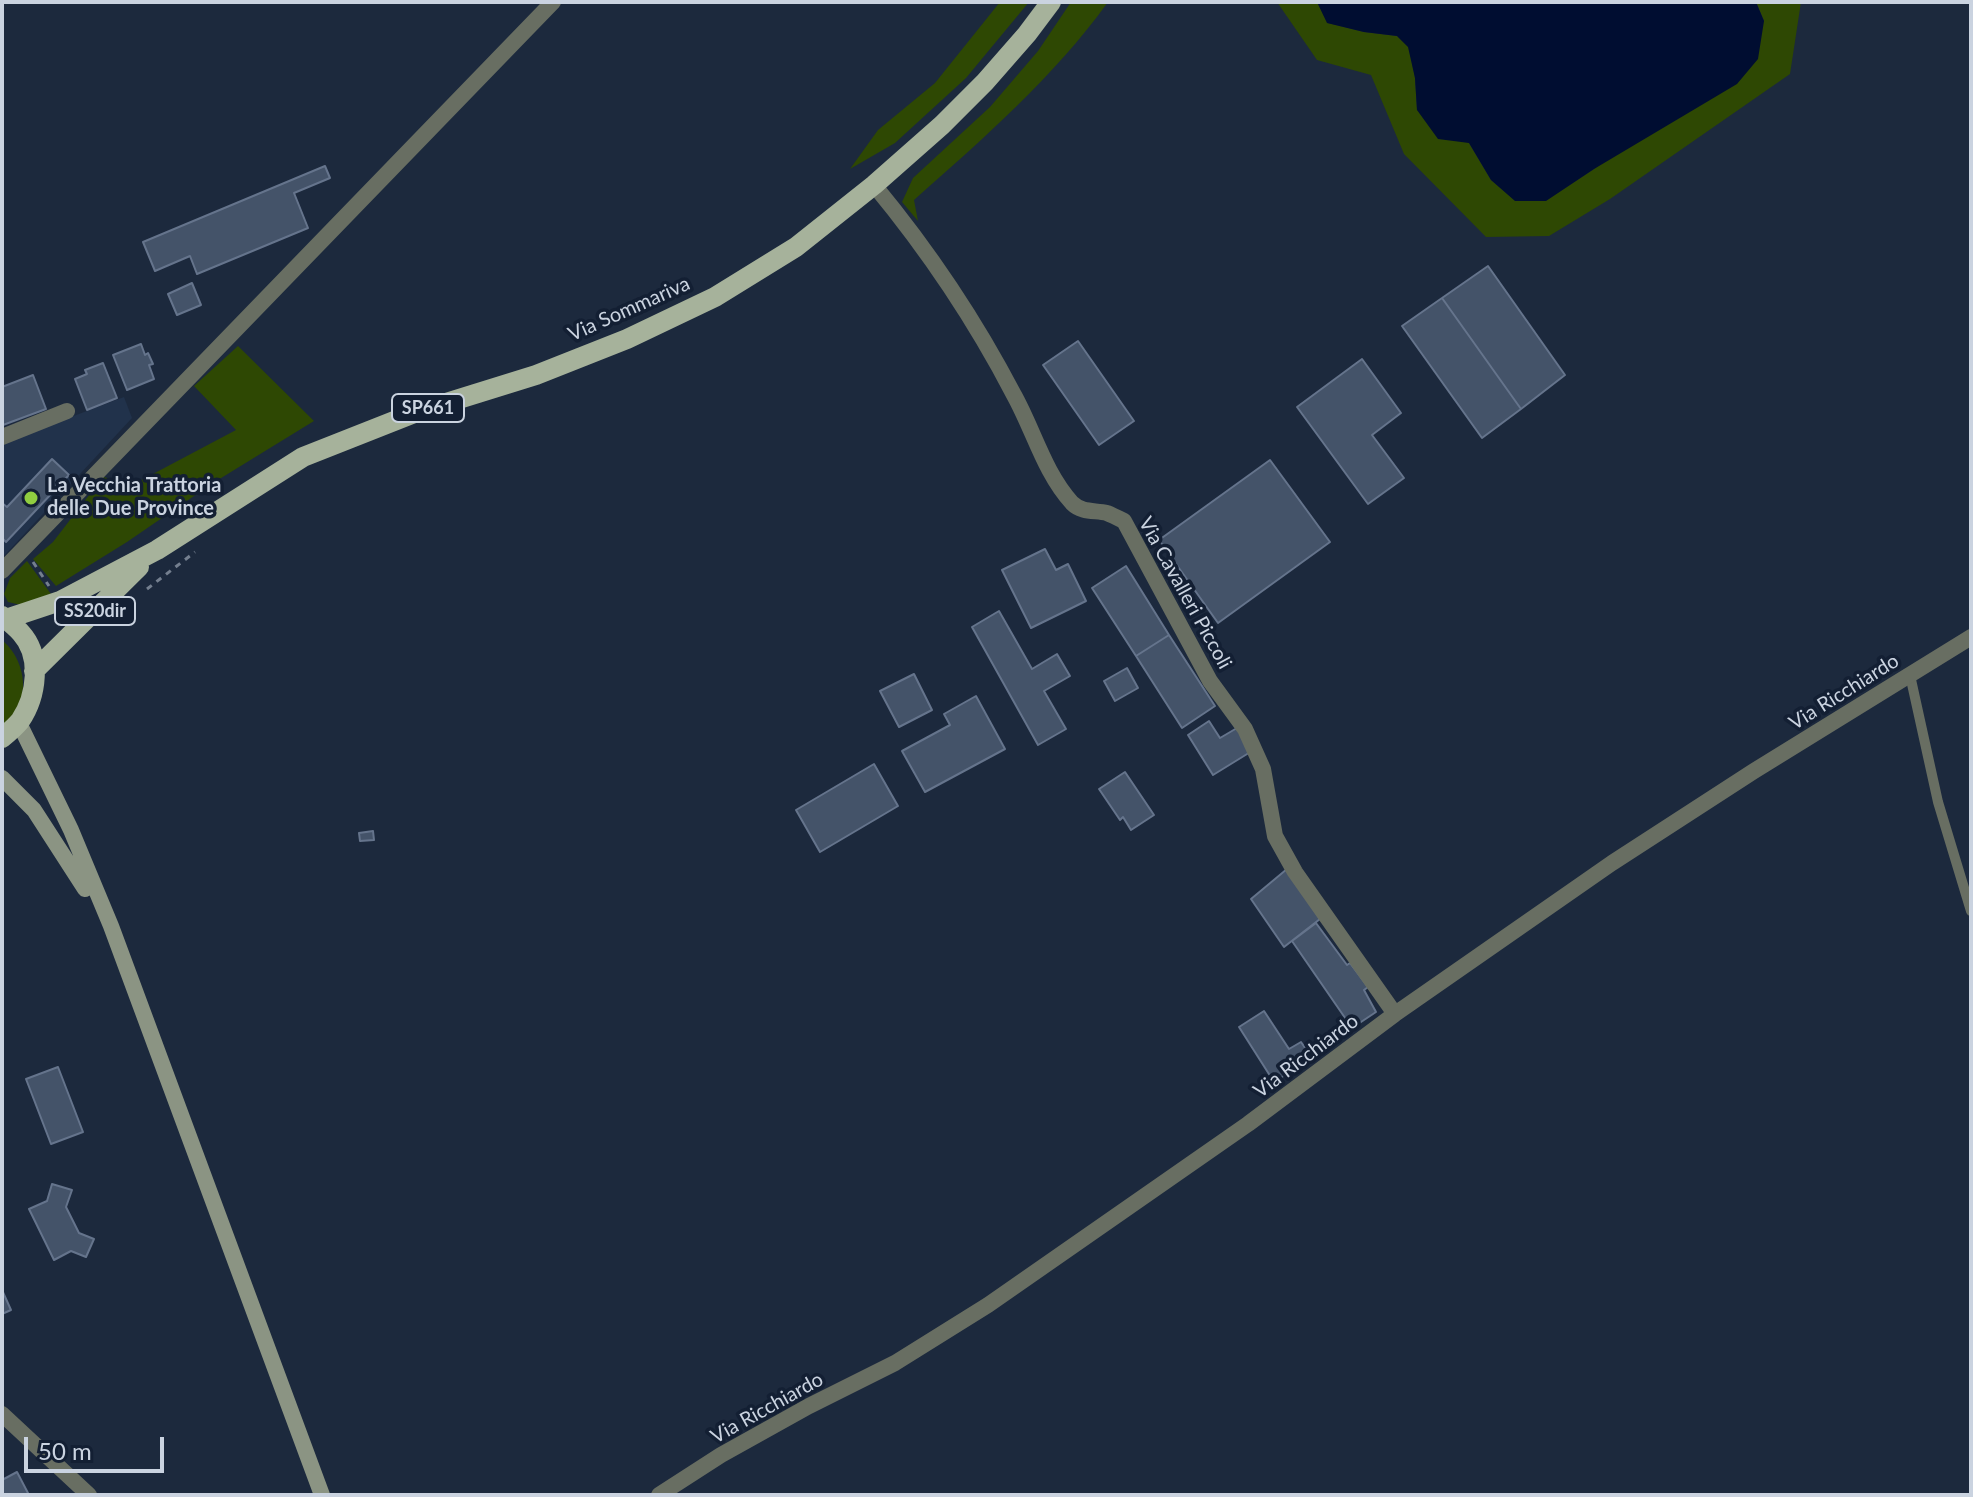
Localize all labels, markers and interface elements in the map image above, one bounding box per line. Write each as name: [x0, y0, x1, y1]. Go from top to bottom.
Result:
street label: Via Sommariva: [565, 271, 693, 347]
road number: SP661: [392, 394, 464, 422]
place label: La Vecchia Trattoria delle Due Province: [47, 474, 221, 521]
marker: La Vecchia Trattoria delle Due Province: [22, 489, 40, 507]
street label: Via Cavalleri Piccoli: [1133, 513, 1237, 673]
road number: SS20dir: [55, 597, 135, 625]
street label: Via Ricchiardo: [1785, 649, 1903, 735]
street label: Via Ricchiardo: [1249, 1009, 1363, 1103]
street label: Via Ricchiardo: [707, 1367, 827, 1449]
scale bar: [28, 1421, 168, 1471]
text: 50 m: [38, 1436, 92, 1465]

